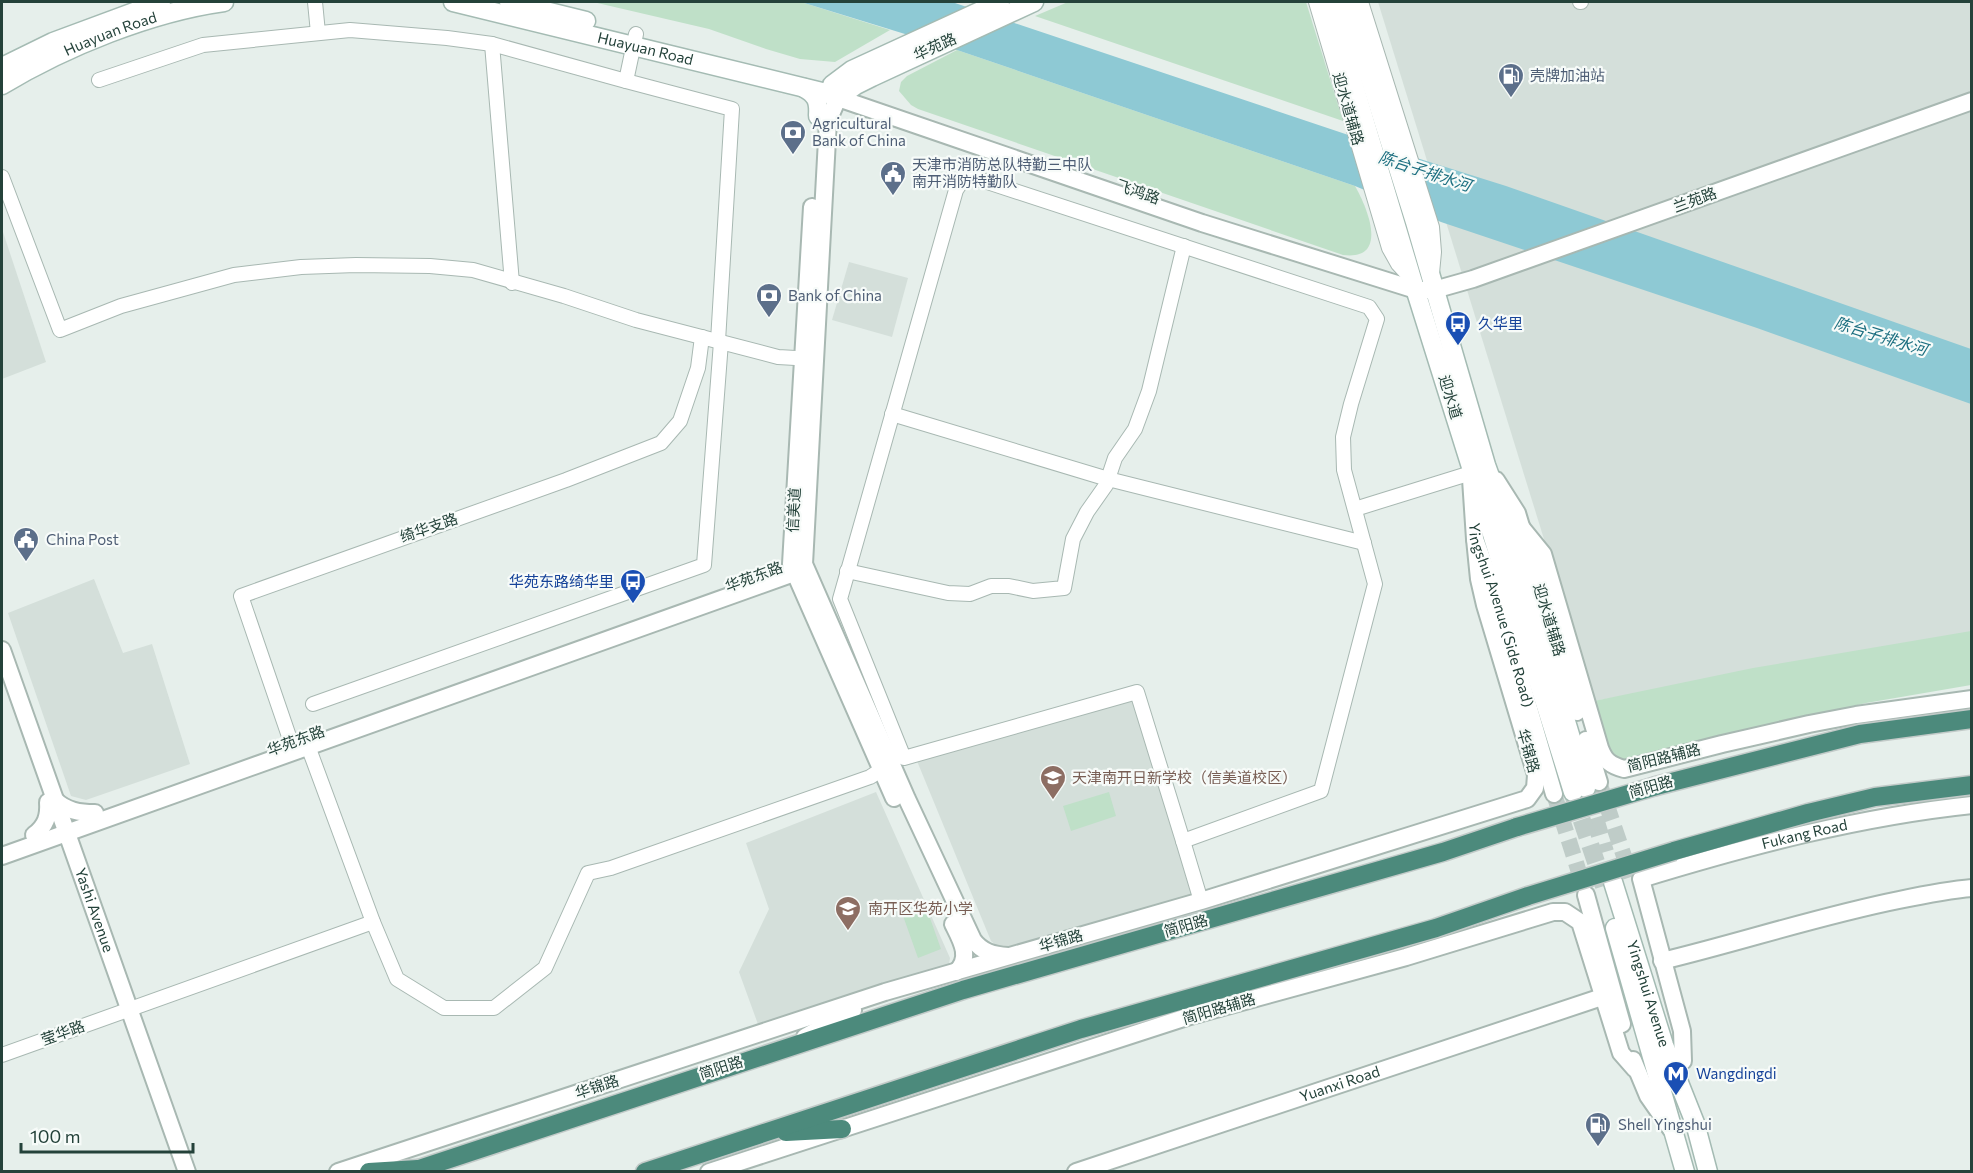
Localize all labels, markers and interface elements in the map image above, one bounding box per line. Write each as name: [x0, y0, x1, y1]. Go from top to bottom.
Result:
street label: Huayuan Road: [61, 7, 159, 59]
street label: Huayuan Road: [596, 28, 695, 68]
street label: 华苑路: [910, 29, 959, 63]
fuel station icon: 壳牌加油站: [1496, 61, 1526, 99]
place label: 壳牌加油站: [1530, 66, 1605, 84]
street label: 迎水道辅路: [1330, 70, 1368, 147]
place label: Agricultural Bank of China: [812, 114, 906, 149]
bank icon: Agricultural Bank of China: [778, 118, 808, 156]
water label: 陈台子排水河: [1377, 147, 1477, 195]
place label: 天津市消防总队特勤三中队 南开消防特勤队: [912, 155, 1092, 190]
public building icon: 天津市消防总队特勤三中队 南开消防特勤队: [878, 159, 908, 197]
street label: 飞鸿路: [1114, 175, 1163, 207]
street label: 兰苑路: [1670, 183, 1719, 215]
bank icon: Bank of China: [754, 281, 784, 319]
place label: Bank of China: [788, 286, 882, 304]
bus stop icon: 久华里: [1443, 309, 1473, 347]
water label: 陈台子排水河: [1832, 312, 1933, 360]
place label: 久华里: [1478, 314, 1523, 332]
street label: 迎水道: [1436, 373, 1466, 421]
street label: 信美道: [783, 487, 803, 533]
street label: 绮华支路: [397, 509, 460, 545]
street label: Yingshui Avenue (Side Road): [1466, 522, 1538, 709]
public building icon: China Post: [11, 525, 41, 563]
place label: China Post: [46, 530, 119, 548]
street label: 华苑东路: [722, 557, 785, 595]
bus stop icon: 华苑东路绮华里: [618, 567, 648, 605]
place label: 华苑东路绮华里: [509, 572, 614, 590]
street label: 迎水道辅路: [1530, 581, 1570, 658]
street label: 华苑东路: [264, 721, 327, 759]
street label: 华锦路: [1514, 727, 1544, 775]
street label: 简阳路辅路: [1625, 739, 1702, 775]
school or university icon: 天津南开日新学校（信美道校区）: [1038, 763, 1068, 801]
place label: 天津南开日新学校（信美道校区）: [1072, 768, 1297, 786]
street label: 简阳路: [1627, 771, 1675, 801]
street label: Fukang Road: [1760, 815, 1849, 852]
street label: Yashi Avenue: [72, 865, 118, 955]
school or university icon: 南开区华苑小学: [833, 894, 863, 932]
place label: 南开区华苑小学: [868, 899, 973, 917]
street label: 简阳路: [1162, 910, 1210, 940]
street label: 华锦路: [1037, 925, 1085, 955]
street label: Yingshui Avenue: [1624, 938, 1674, 1049]
street label: 简阳路辅路: [1180, 989, 1257, 1027]
street label: 莹华路: [38, 1016, 87, 1048]
street label: 简阳路: [697, 1052, 745, 1083]
metro station icon: Wangdingdi: [1661, 1059, 1691, 1097]
street label: Yuanxi Road: [1297, 1062, 1382, 1105]
place label: Wangdingdi: [1696, 1064, 1777, 1082]
street label: 华锦路: [573, 1071, 621, 1102]
fuel station icon: Shell Yingshui: [1583, 1110, 1613, 1148]
place label: Shell Yingshui: [1618, 1115, 1712, 1133]
scale bar: [21, 1116, 194, 1154]
text: 100 m: [30, 1125, 80, 1147]

